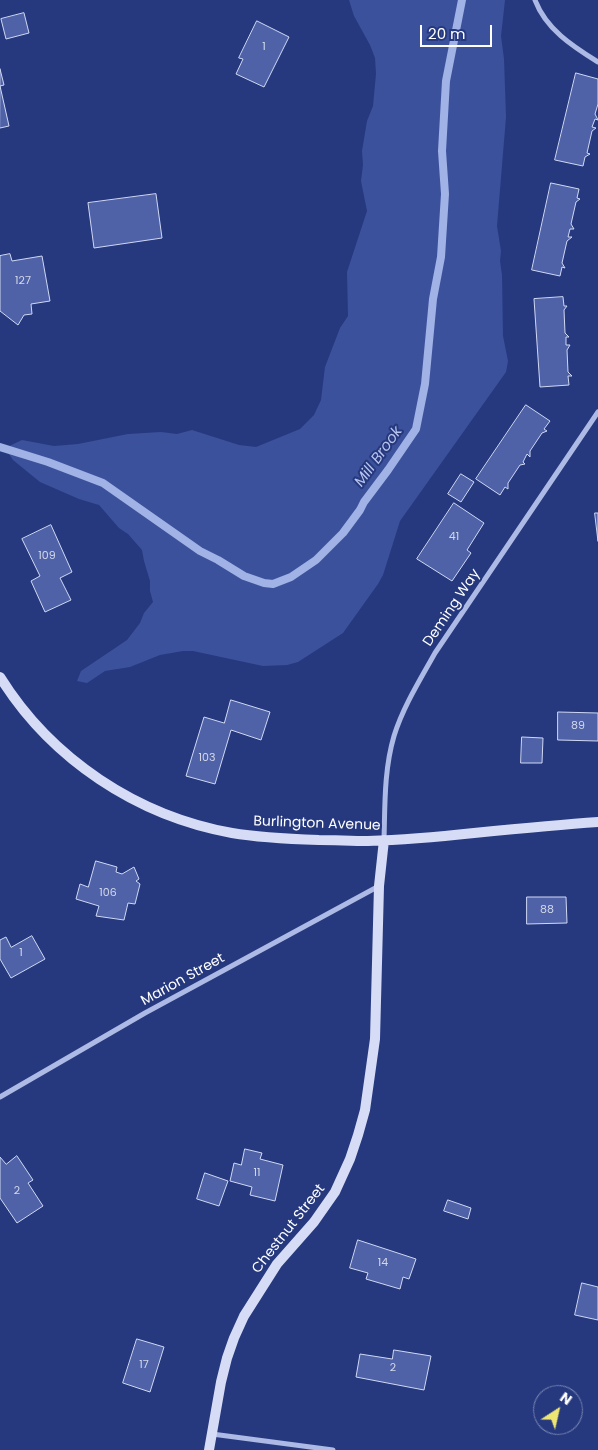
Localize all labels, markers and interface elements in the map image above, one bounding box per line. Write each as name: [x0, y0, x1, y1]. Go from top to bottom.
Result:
scale bar: [423, 15, 496, 47]
text: 20 m: [428, 23, 466, 44]
house number: 1: [262, 40, 266, 54]
house number: 127: [15, 274, 31, 288]
water label: Mill Brook: [351, 423, 407, 491]
house number: 41: [449, 530, 459, 544]
house number: 109: [38, 549, 56, 563]
street label: Deming Way: [420, 566, 484, 650]
house number: 89: [571, 719, 585, 733]
house number: 103: [199, 751, 215, 765]
street label: Burlington Avenue: [253, 813, 381, 835]
house number: 106: [99, 886, 117, 900]
house number: 88: [540, 903, 554, 917]
house number: 1: [19, 946, 23, 960]
street label: Marion Street: [138, 950, 228, 1010]
house number: 11: [253, 1166, 261, 1180]
street label: Chestnut Street: [249, 1181, 329, 1277]
house number: 2: [14, 1184, 20, 1198]
house number: 14: [378, 1256, 388, 1270]
house number: 17: [139, 1358, 149, 1372]
house number: 2: [390, 1361, 396, 1375]
north arrow: [533, 1385, 583, 1435]
text: N: [556, 1387, 576, 1410]

